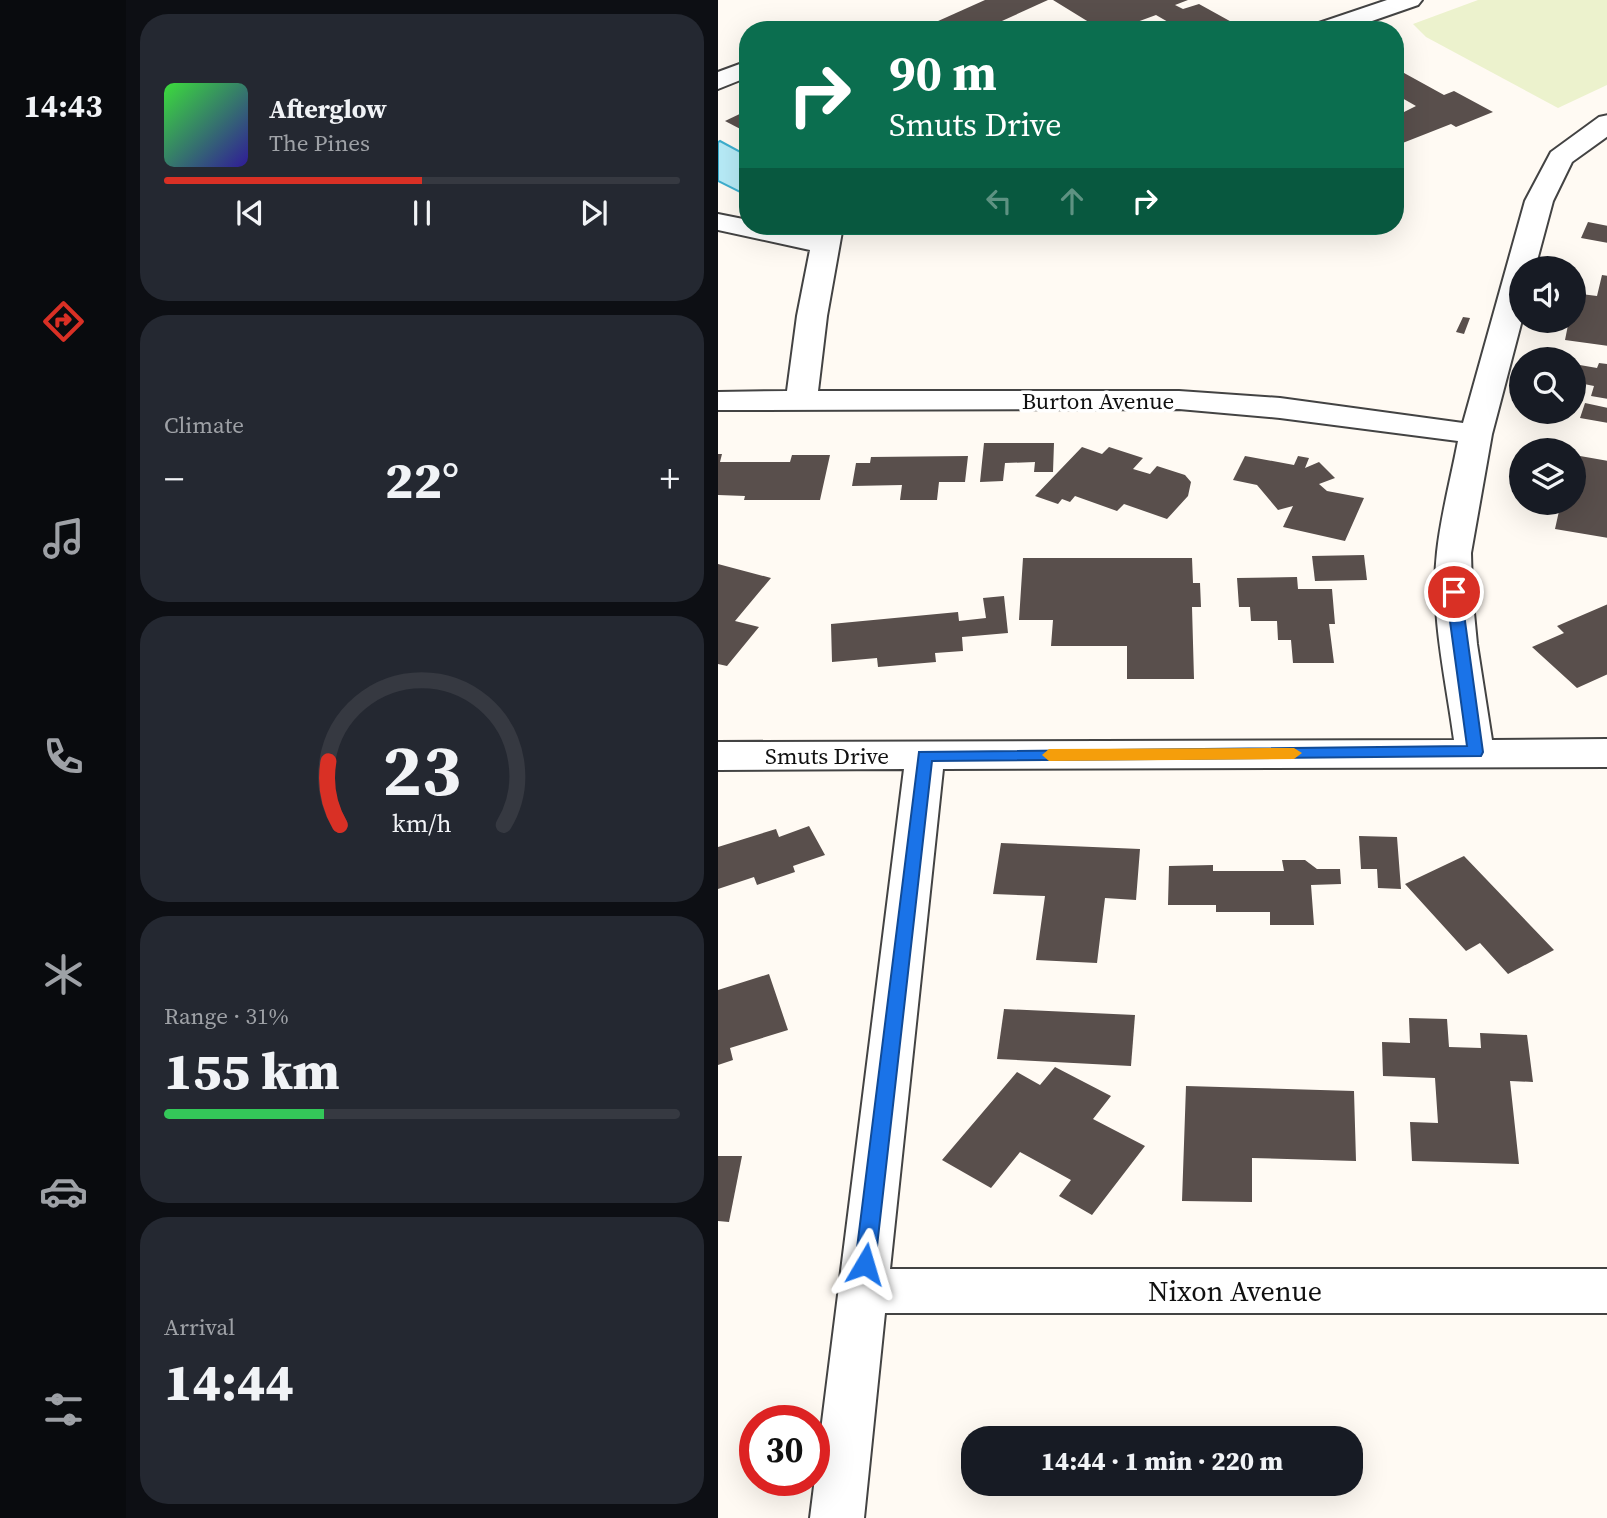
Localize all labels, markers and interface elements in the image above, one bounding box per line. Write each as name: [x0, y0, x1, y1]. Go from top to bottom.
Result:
text: 90 m: [889, 39, 997, 106]
icon: right: [774, 49, 865, 140]
text: 14:43: [24, 84, 102, 128]
text: Afterglow: [269, 91, 387, 127]
text: Smuts Drive: [889, 103, 1062, 147]
text: The Pines: [269, 127, 370, 159]
icon: left: [980, 182, 1018, 220]
icon: ahead: [1053, 182, 1091, 220]
icon: right: [1126, 182, 1164, 220]
icon: previous: [231, 194, 269, 232]
icon: pause: [403, 194, 441, 232]
icon: next: [575, 194, 613, 232]
map controls: [1509, 256, 1586, 515]
button: sound: [1509, 256, 1586, 333]
icon: directions: [39, 297, 88, 346]
button: search: [1509, 347, 1586, 424]
street label: Burton Avenue: [1022, 385, 1174, 417]
text: Climate: [164, 409, 244, 441]
button: layers: [1509, 438, 1586, 515]
text: 22°: [385, 444, 459, 515]
text: −: [164, 453, 184, 505]
text: +: [660, 453, 680, 505]
icon: music: [39, 514, 88, 563]
pin: [1424, 562, 1484, 622]
icon: arrive: [1435, 573, 1473, 611]
text: 23: [383, 720, 461, 819]
icon: phone: [39, 732, 88, 781]
street label: Smuts Drive: [765, 740, 889, 772]
text: km/h: [392, 806, 452, 840]
icon: climate: [39, 950, 88, 999]
text: Range · 31%: [164, 1000, 289, 1032]
text: 155 km: [164, 1035, 340, 1106]
icon: car: [39, 1167, 88, 1216]
position arrow: [828, 1227, 902, 1301]
street label: Nixon Avenue: [1148, 1272, 1322, 1310]
text: Arrival: [164, 1311, 235, 1343]
text: 14:44: [164, 1346, 294, 1417]
icon: filters: [39, 1385, 88, 1434]
speed limit sign: 30: [739, 1405, 830, 1496]
text: 14:44 · 1 min · 220 m: [1041, 1443, 1283, 1479]

